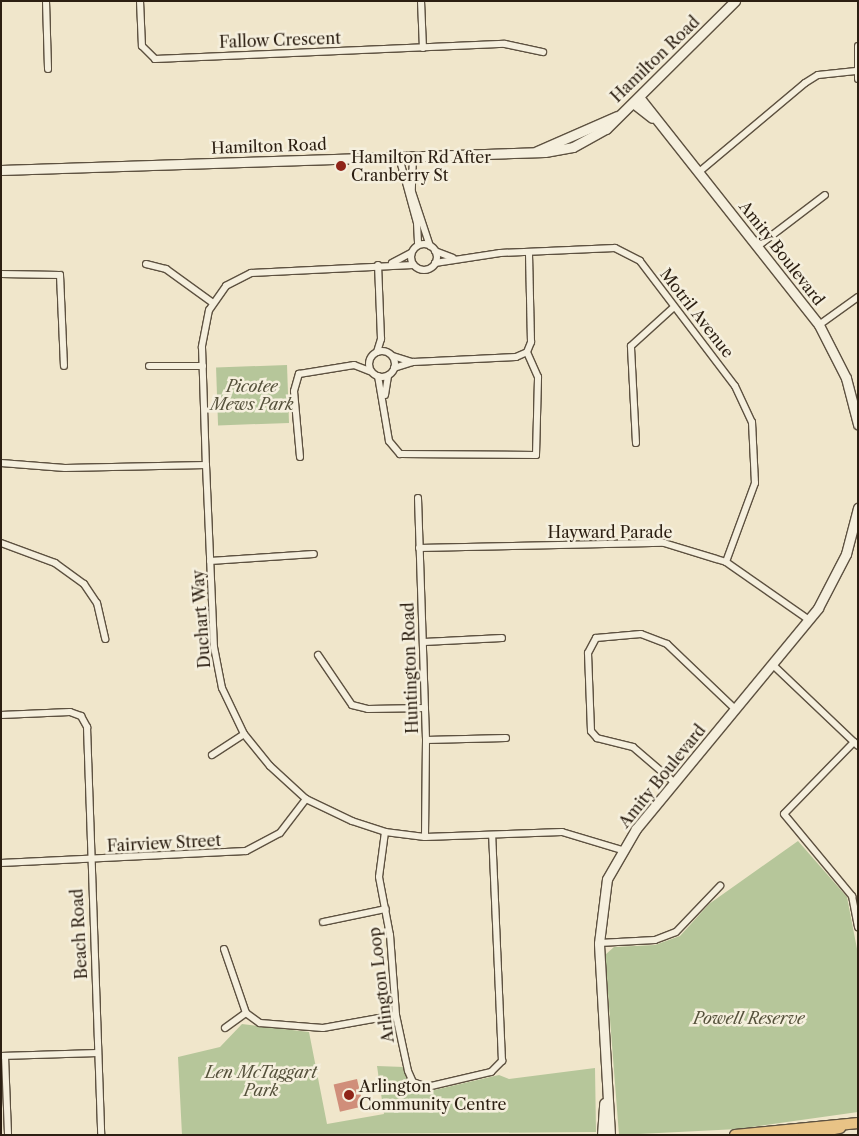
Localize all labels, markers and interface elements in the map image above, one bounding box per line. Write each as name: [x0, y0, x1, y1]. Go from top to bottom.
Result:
street label: Hamilton Road: [607, 12, 703, 106]
street label: Fallow Crescent: [218, 28, 342, 52]
street label: Hamilton Road: [211, 134, 327, 158]
place label: Hamilton Rd After Cranberry St: [351, 147, 492, 185]
marker: Hamilton Rd After Cranberry St: [335, 160, 347, 172]
street label: Amity Boulevard: [735, 197, 829, 309]
street label: Motril Avenue: [656, 264, 738, 362]
park label: Picotee Mews Park: [210, 376, 294, 414]
street label: Hayward Parade: [548, 522, 672, 542]
street label: Duchart Way: [188, 569, 214, 669]
street label: Huntington Road: [398, 602, 422, 734]
street label: Amity Boulevard: [614, 720, 710, 832]
street label: Fairview Street: [106, 830, 222, 856]
street label: Beach Road: [67, 888, 91, 980]
street label: Arlington Loop: [364, 926, 398, 1044]
park label: Powell Reserve: [693, 1008, 805, 1028]
park label: Len McTaggart Park: [205, 1062, 317, 1100]
place label: Arlington Community Centre: [359, 1076, 507, 1114]
marker: Arlington Community Centre: [343, 1089, 355, 1101]

